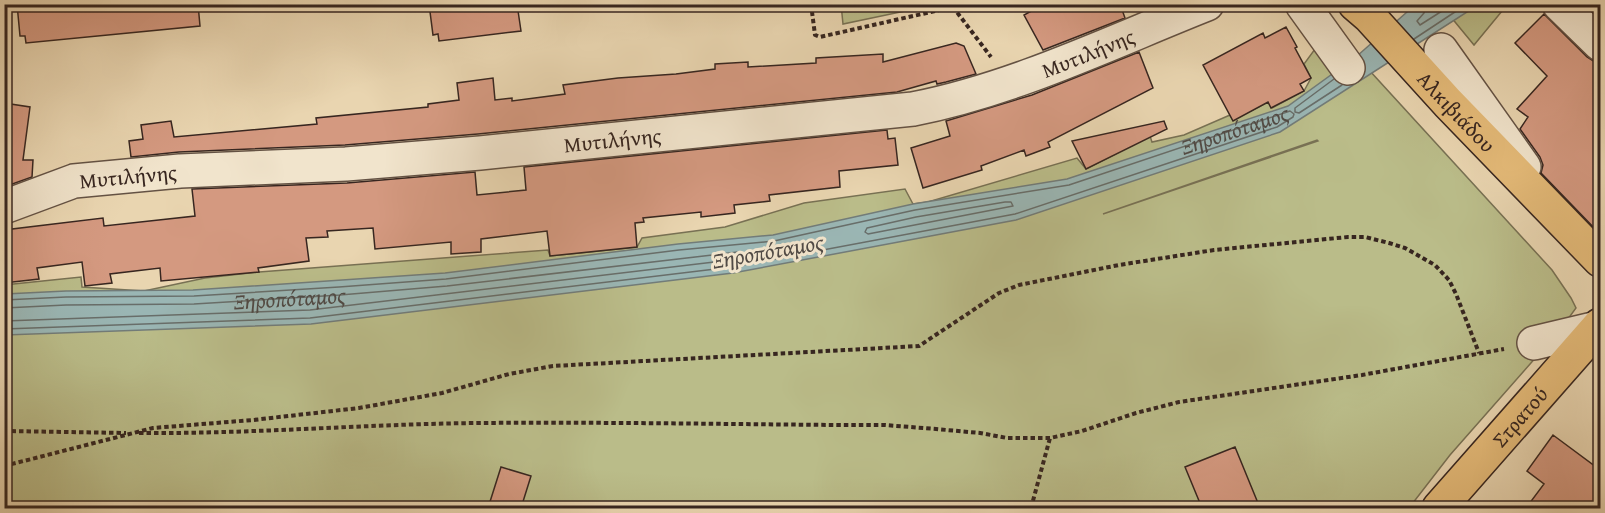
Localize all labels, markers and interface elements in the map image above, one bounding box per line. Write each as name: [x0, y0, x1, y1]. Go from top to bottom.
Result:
street label: Μυτιλήνης: [1037, 20, 1139, 85]
street label: Αλκιβιάδου: [1410, 64, 1503, 159]
water label: Ξηροπόταμος: [1176, 96, 1294, 163]
street label: Μυτιλήνης: [562, 119, 663, 160]
street label: Μυτιλήνης: [78, 156, 178, 196]
water label: Ξηροπόταμος: [710, 225, 827, 277]
water label: Ξηροπόταμος: [233, 278, 348, 318]
street label: Στρατού: [1484, 379, 1555, 454]

